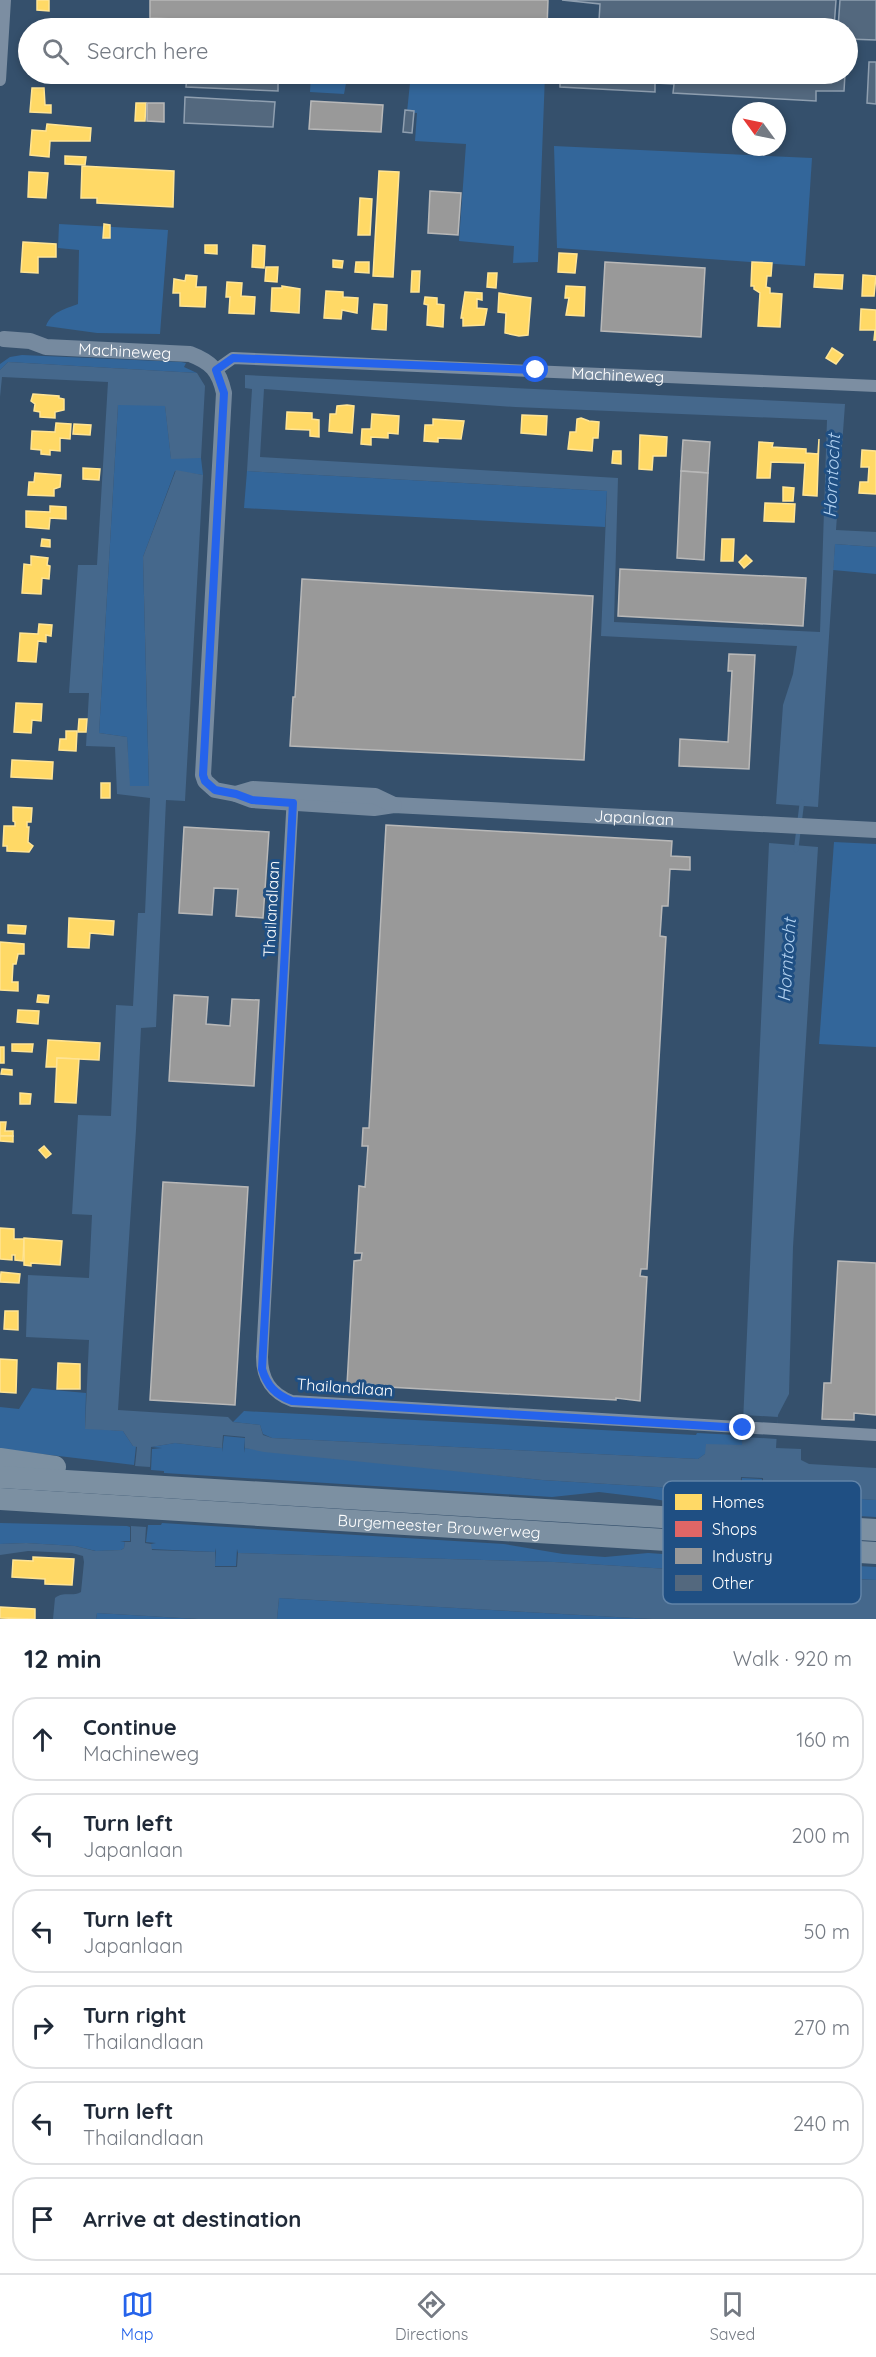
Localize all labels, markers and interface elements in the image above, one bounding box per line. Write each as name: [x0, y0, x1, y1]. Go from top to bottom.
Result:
search box: [18, 18, 858, 84]
icon: search: [39, 35, 72, 68]
text: Search here: [87, 37, 208, 65]
north arrow: [732, 102, 786, 156]
street label: Machineweg: [78, 339, 172, 363]
route start: [522, 356, 548, 382]
street label: Machineweg: [571, 363, 665, 387]
water label: Horntocht: [818, 432, 845, 518]
street label: Japanlaan: [594, 805, 675, 830]
street label: Thailandlaan: [258, 860, 284, 958]
water label: Horntocht: [772, 916, 801, 1003]
street label: Thailandlaan: [296, 1374, 394, 1400]
route end: [729, 1414, 755, 1440]
legend: [663, 1481, 861, 1604]
text: Homes: [712, 1492, 764, 1512]
street label: Burgemeester Brouwerweg: [337, 1510, 541, 1542]
text: Shops: [712, 1519, 757, 1539]
text: Industry: [712, 1546, 772, 1566]
text: Other: [712, 1573, 754, 1593]
text: 12 min: [24, 1642, 102, 1675]
text: Walk · 920 m: [733, 1646, 852, 1671]
text: Continue: [83, 1713, 177, 1741]
icon: ahead: [26, 1723, 59, 1756]
text: 160 m: [796, 1727, 850, 1752]
text: Machineweg: [83, 1741, 199, 1766]
text: Turn left: [83, 1809, 173, 1837]
icon: left: [26, 1819, 59, 1852]
text: 200 m: [791, 1823, 850, 1848]
text: Japanlaan: [83, 1837, 183, 1862]
text: Turn left: [83, 1905, 173, 1933]
icon: left: [26, 1915, 59, 1948]
text: 50 m: [804, 1919, 850, 1944]
text: Japanlaan: [83, 1933, 183, 1958]
text: Turn right: [83, 2001, 187, 2029]
icon: right: [26, 2011, 59, 2044]
text: 270 m: [793, 2015, 850, 2040]
text: Thailandlaan: [83, 2029, 204, 2054]
text: Turn left: [83, 2097, 173, 2125]
icon: left: [26, 2107, 59, 2140]
text: 240 m: [793, 2111, 850, 2136]
text: Thailandlaan: [83, 2125, 204, 2150]
icon: arrive: [26, 2203, 59, 2236]
text: Arrive at destination: [83, 2205, 301, 2233]
tab: Map: [121, 2288, 154, 2344]
tab: Directions: [395, 2288, 468, 2344]
tab: Saved: [710, 2288, 755, 2344]

